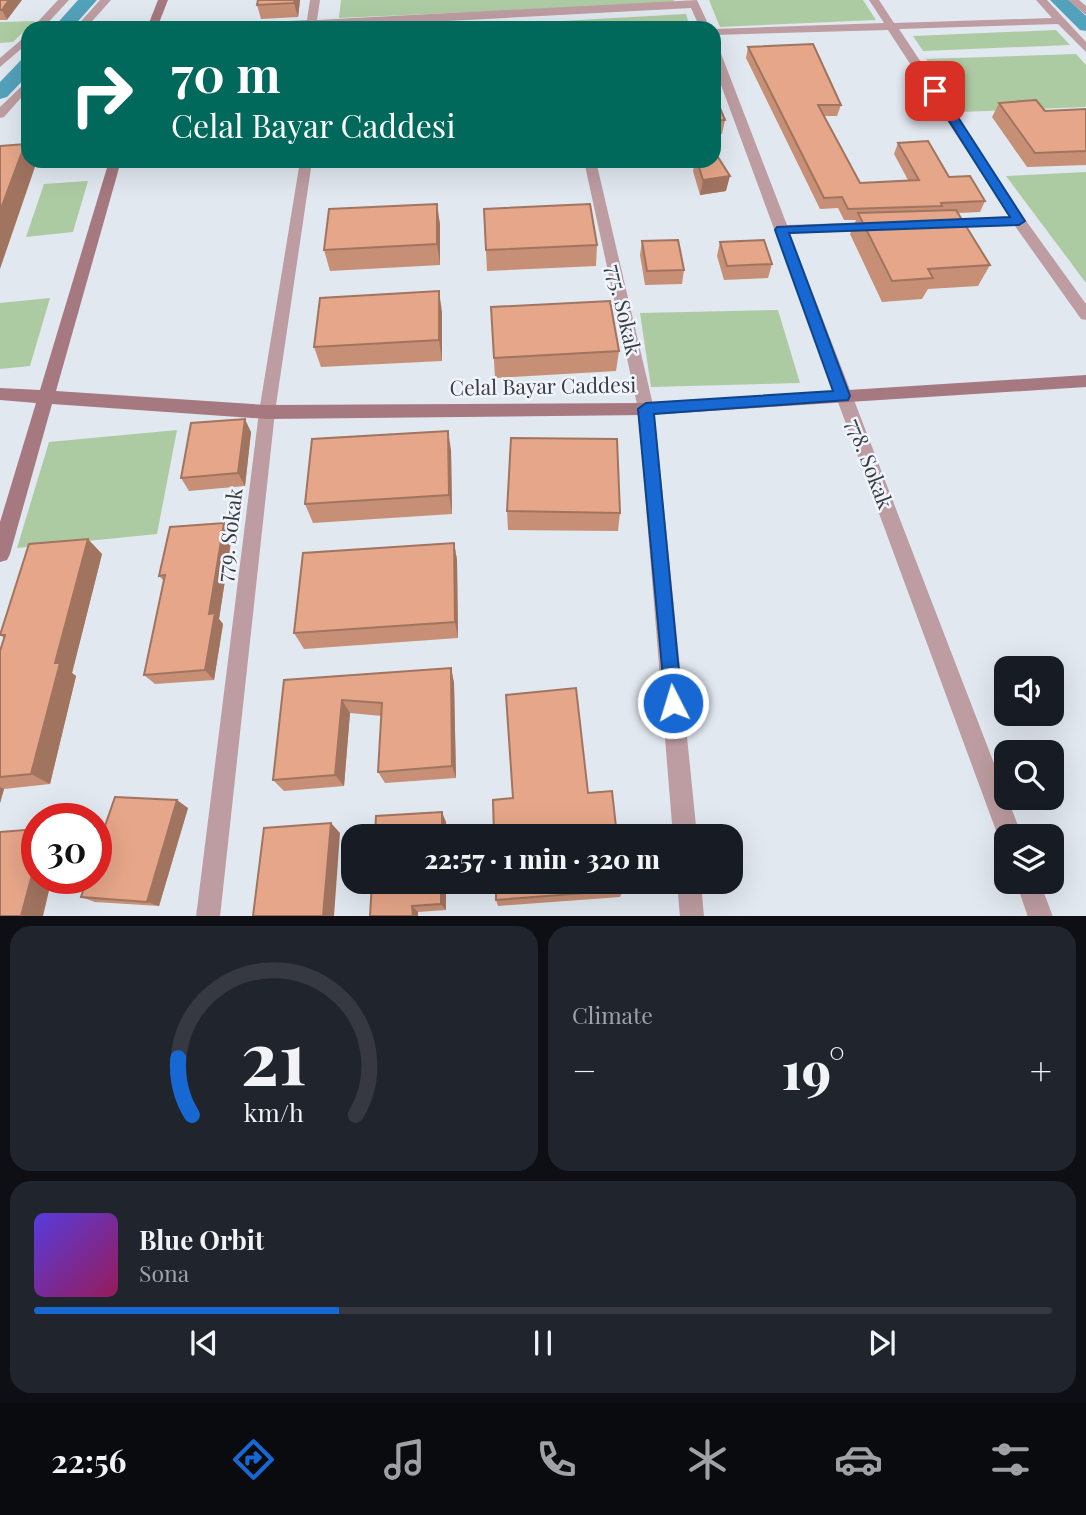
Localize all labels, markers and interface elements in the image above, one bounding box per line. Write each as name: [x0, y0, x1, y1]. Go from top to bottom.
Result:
text: 70 m: [171, 40, 281, 105]
icon: right: [56, 49, 147, 140]
pin: [905, 61, 965, 121]
icon: arrive: [916, 72, 954, 110]
text: Celal Bayar Caddesi: [171, 103, 456, 146]
street label: 775. Sokak: [601, 261, 649, 358]
street label: Celal Bayar Caddesi: [449, 369, 637, 401]
street label: 778. Sokak: [841, 414, 901, 513]
street label: 779. Sokak: [208, 486, 248, 583]
map controls: [994, 656, 1064, 894]
button: sound: [994, 656, 1064, 726]
position arrow: [636, 666, 710, 740]
button: search: [994, 740, 1064, 810]
speed limit sign: 30: [21, 803, 112, 894]
button: layers: [994, 824, 1064, 894]
text: 22:57 · 1 min · 320 m: [424, 841, 660, 876]
text: Climate: [572, 999, 653, 1030]
text: 21: [241, 1006, 307, 1103]
text: 19°: [782, 1034, 845, 1103]
text: −: [572, 1044, 597, 1095]
text: +: [1030, 1044, 1052, 1095]
text: km/h: [244, 1094, 304, 1127]
text: Blue Orbit: [139, 1222, 264, 1257]
text: Sona: [139, 1257, 189, 1288]
icon: previous: [185, 1324, 223, 1362]
icon: pause: [524, 1324, 562, 1362]
icon: next: [863, 1324, 901, 1362]
icon: directions: [229, 1435, 278, 1484]
icon: music: [380, 1435, 429, 1484]
icon: phone: [532, 1435, 581, 1484]
icon: climate: [683, 1435, 732, 1484]
icon: car: [834, 1435, 883, 1484]
icon: filters: [986, 1435, 1035, 1484]
text: 22:56: [51, 1438, 127, 1481]

